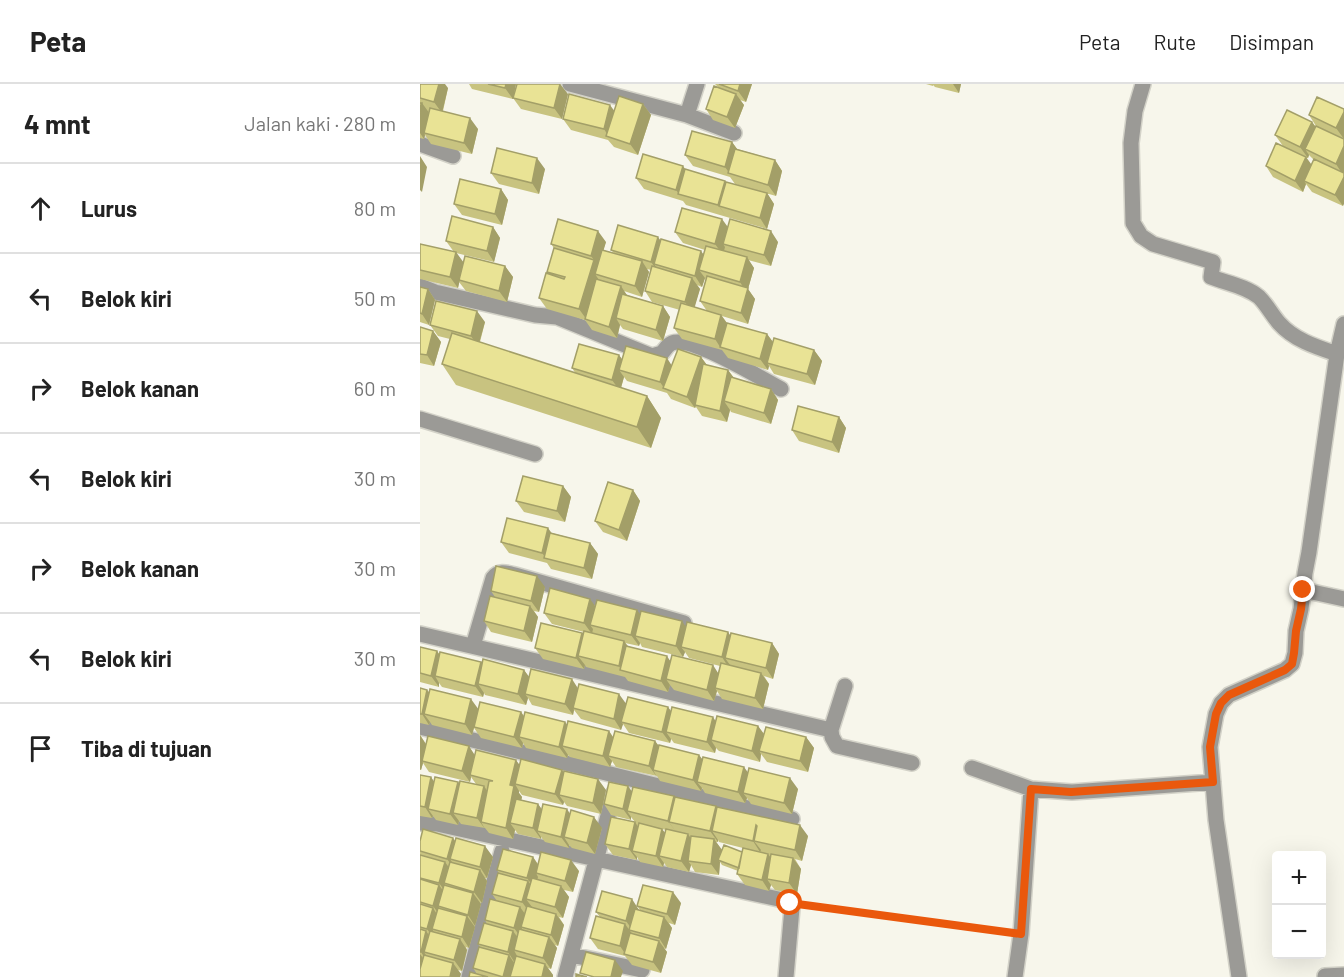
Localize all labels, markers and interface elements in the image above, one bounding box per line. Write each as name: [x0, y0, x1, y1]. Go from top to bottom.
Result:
text: Peta: [30, 24, 86, 58]
text: Peta: [1079, 29, 1121, 54]
text: Rute: [1154, 29, 1196, 54]
text: Disimpan: [1229, 29, 1314, 54]
text: 4 mnt: [24, 108, 91, 139]
text: Jalan kaki · 280 m: [244, 111, 396, 135]
icon: ahead: [24, 192, 57, 225]
text: Lurus: [81, 195, 137, 221]
text: 80 m: [354, 196, 396, 220]
icon: left: [24, 282, 57, 315]
text: Belok kiri: [81, 285, 172, 311]
text: 50 m: [354, 286, 396, 310]
icon: right: [24, 372, 57, 405]
text: Belok kanan: [81, 375, 199, 401]
text: 60 m: [354, 376, 396, 400]
icon: left: [24, 462, 57, 495]
text: Belok kiri: [81, 465, 172, 491]
text: 30 m: [354, 466, 396, 490]
icon: right: [24, 552, 57, 585]
text: Belok kanan: [81, 555, 199, 581]
text: 30 m: [354, 556, 396, 580]
route end: [1289, 576, 1315, 602]
icon: left: [24, 642, 57, 675]
text: Belok kiri: [81, 645, 172, 671]
text: 30 m: [354, 646, 396, 670]
icon: arrive: [24, 732, 57, 765]
text: Tiba di tujuan: [81, 735, 212, 761]
map controls: [1272, 851, 1326, 959]
button: +: [1272, 851, 1326, 905]
route start: [776, 889, 802, 915]
button: −: [1272, 905, 1326, 959]

